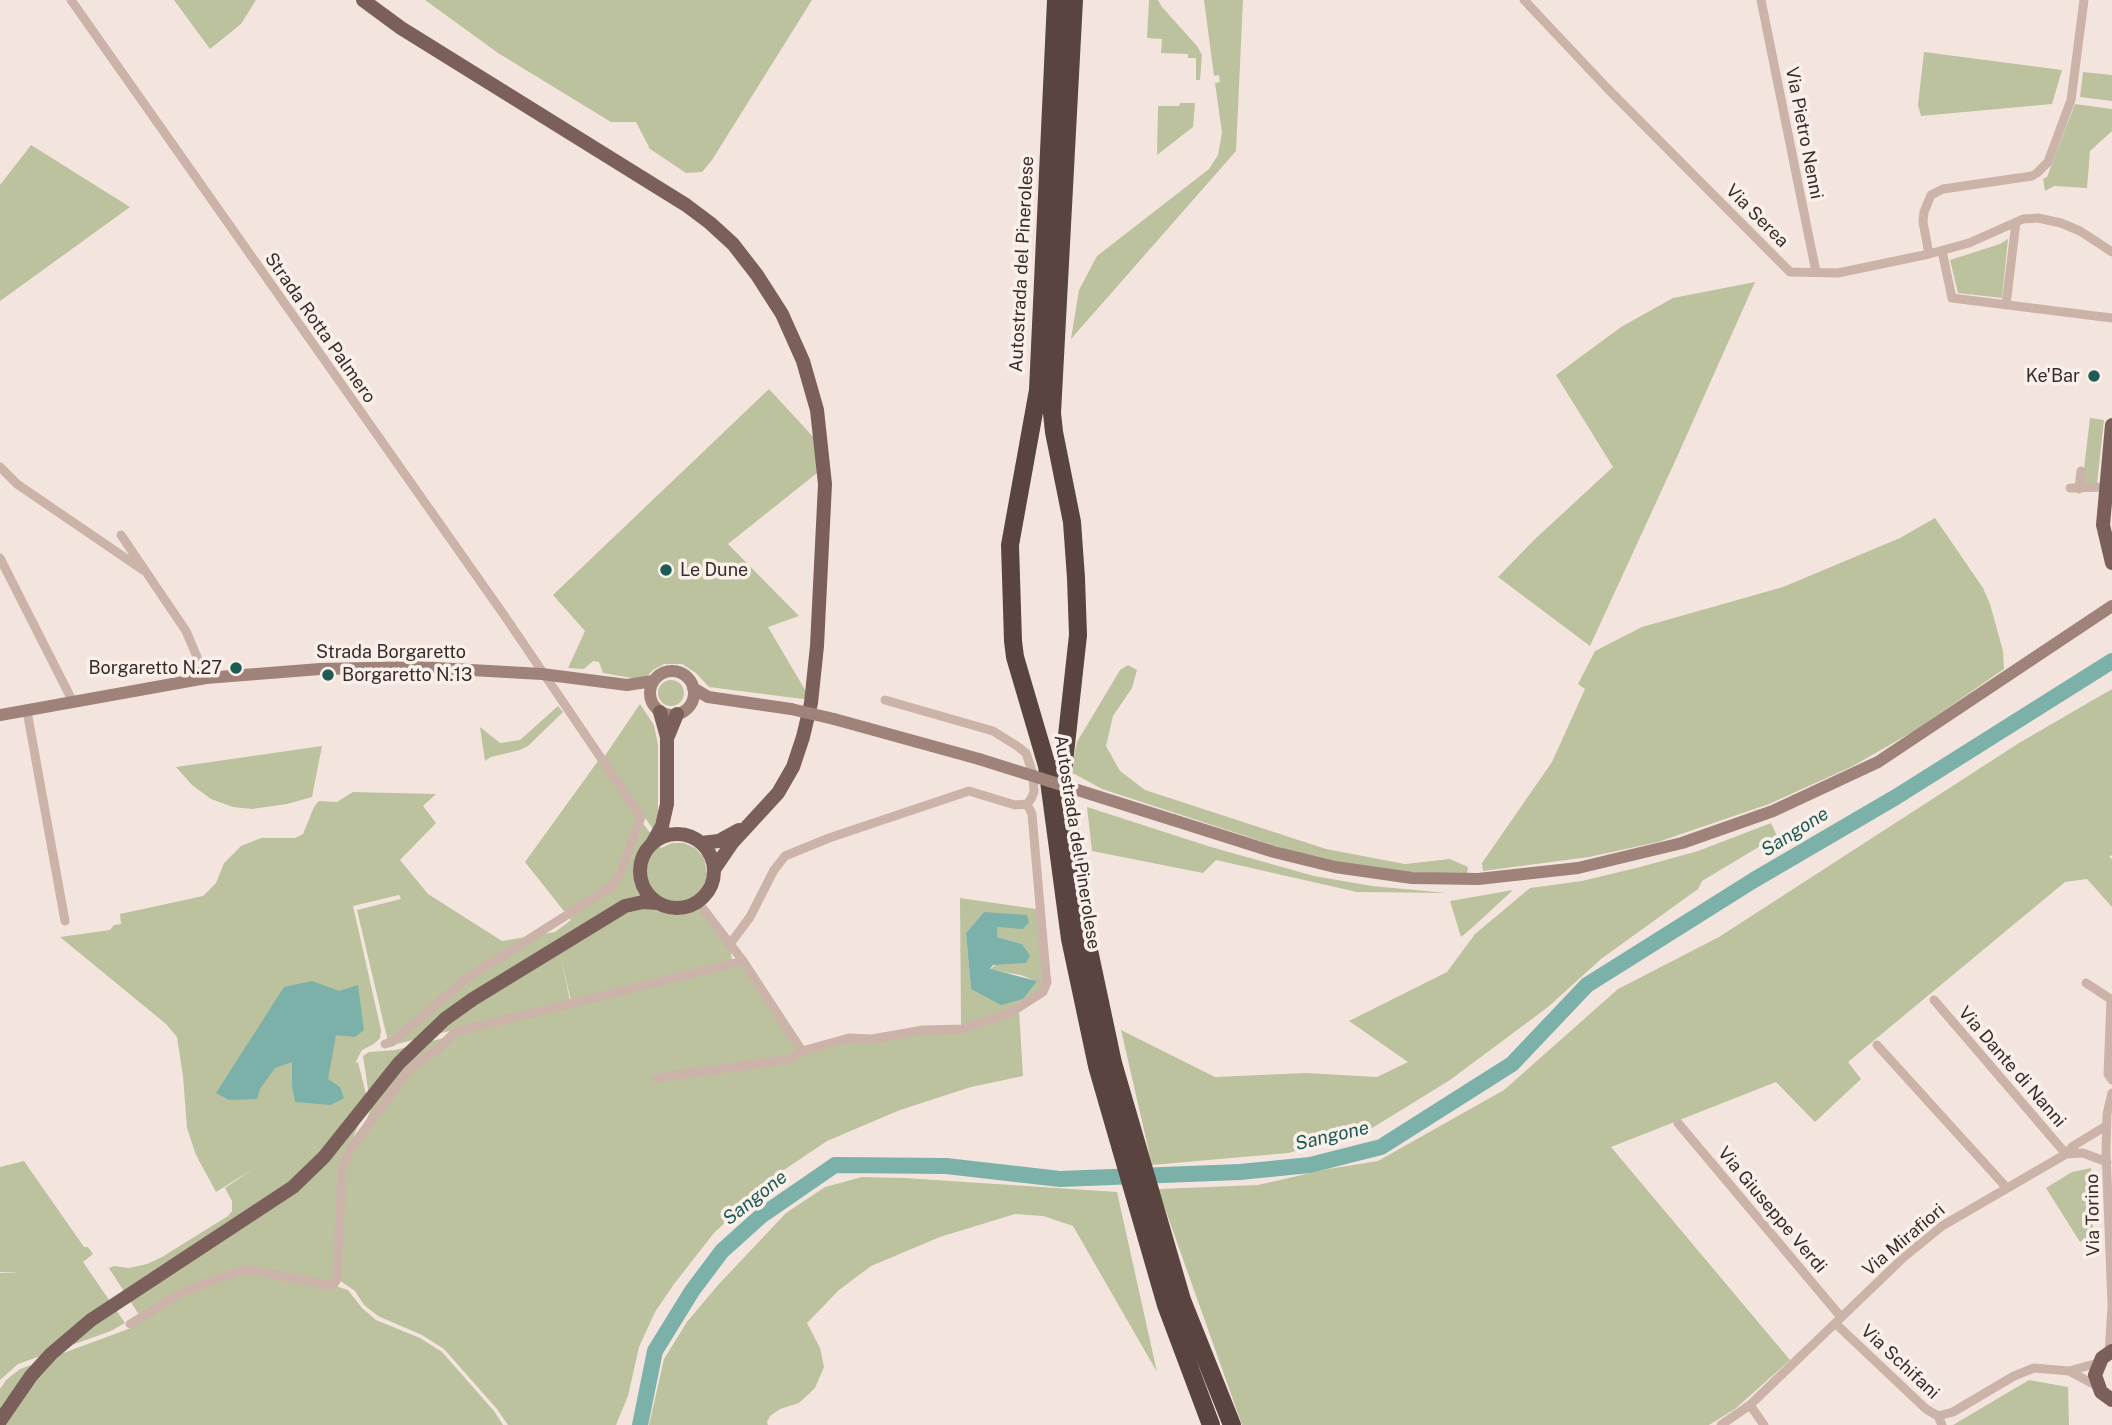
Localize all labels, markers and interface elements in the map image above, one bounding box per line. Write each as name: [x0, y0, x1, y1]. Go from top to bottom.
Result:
street label: Via Pietro Nenni: [1781, 65, 1827, 201]
street label: Autostrada del Pinerolese: [1006, 155, 1038, 373]
street label: Via Serea: [1721, 180, 1793, 252]
street label: Strada Rotta Palmero: [260, 249, 380, 407]
place label: Ke'Bar: [2026, 365, 2080, 387]
marker: Ke'Bar: [2086, 368, 2102, 384]
place label: Le Dune: [680, 559, 748, 581]
marker: Le Dune: [658, 562, 674, 578]
street label: Strada Borgaretto: [316, 641, 466, 663]
place label: Borgaretto N.27: [88, 657, 222, 679]
marker: Borgaretto N.27: [228, 660, 244, 676]
place label: Borgaretto N.13: [342, 664, 472, 686]
marker: Borgaretto N.13: [320, 667, 336, 683]
street label: Autostrada del Pinerolese: [1049, 733, 1105, 951]
water label: Sangone: [1757, 802, 1833, 862]
street label: Via Dante di Nanni: [1954, 1002, 2070, 1132]
water label: Sangone: [1293, 1116, 1371, 1156]
street label: Via Giuseppe Verdi: [1713, 1143, 1831, 1277]
water label: Sangone: [718, 1166, 792, 1230]
street label: Via Torino: [2081, 1173, 2105, 1257]
street label: Via Mirafiori: [1858, 1199, 1950, 1281]
street label: Via Schifani: [1856, 1320, 1944, 1404]

